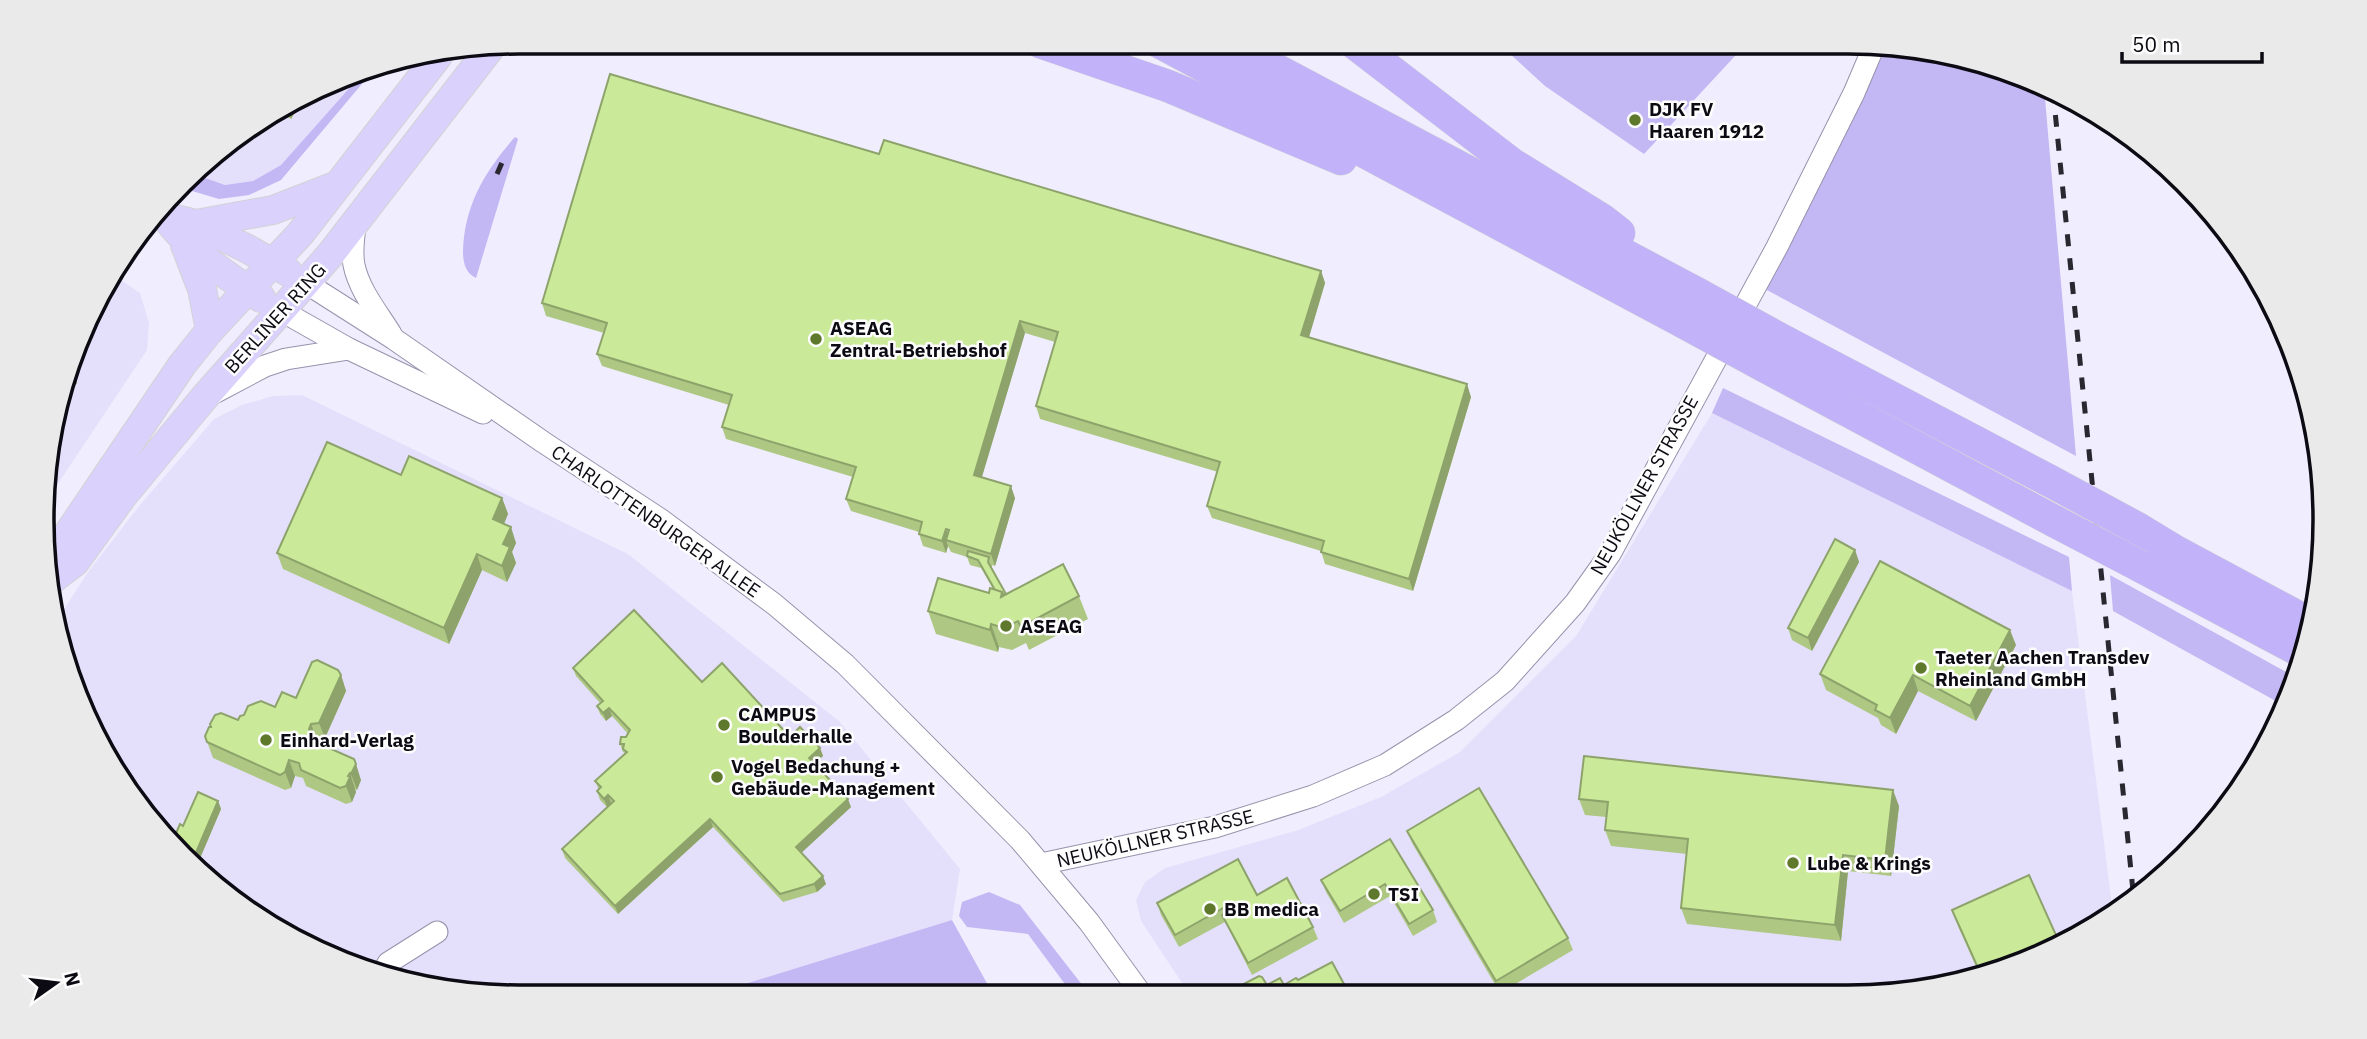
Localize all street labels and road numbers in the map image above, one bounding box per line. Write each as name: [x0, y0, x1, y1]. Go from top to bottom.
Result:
street label: BERLINER RING: [219, 258, 331, 378]
street label: NEUKÖLLNER STRASSE: [1585, 391, 1703, 579]
street label: CHARLOTTENBURGER ALLEE: [547, 440, 765, 602]
street label: NEUKÖLLNER STRASSE: [1054, 804, 1256, 872]

